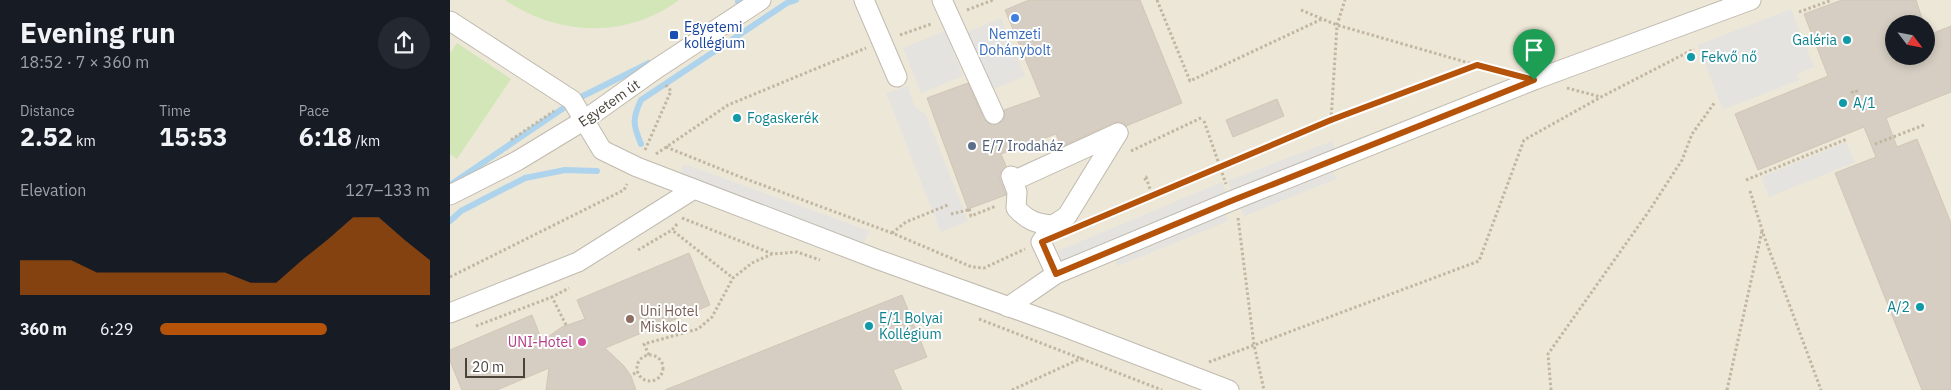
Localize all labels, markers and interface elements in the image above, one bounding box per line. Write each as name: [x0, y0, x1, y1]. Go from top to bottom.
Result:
marker: Nemzeti Dohánybolt: [1009, 12, 1021, 24]
text: Evening run: [20, 14, 176, 51]
north arrow: [1885, 15, 1935, 65]
map controls: [1885, 15, 1935, 65]
button: share: [378, 17, 430, 69]
place label: Egyetemi kollégium: [684, 18, 745, 52]
place label: Nemzeti Dohánybolt: [979, 25, 1051, 59]
marker: Egyetemi kollégium: [668, 29, 680, 41]
pin: [1513, 29, 1555, 80]
place label: Galéria: [1792, 31, 1838, 49]
marker: Galéria: [1841, 34, 1853, 46]
icon: arrive: [1520, 36, 1548, 64]
place label: Fekvő nő: [1701, 48, 1757, 66]
marker: Fekvő nő: [1685, 51, 1697, 63]
text: 18:52 · 7 × 360 m: [20, 52, 149, 72]
street label: Egyetem út: [575, 75, 643, 131]
place label: A/1: [1853, 94, 1876, 112]
marker: A/1: [1837, 97, 1849, 109]
text: Distance: [20, 102, 75, 120]
text: Time: [159, 102, 191, 120]
text: Pace: [299, 102, 329, 120]
place label: Fogaskerék: [747, 109, 820, 127]
marker: Fogaskerék: [731, 112, 743, 124]
text: 2.52: [20, 120, 73, 153]
text: 15:53: [159, 120, 228, 153]
text: 6:18: [299, 120, 352, 153]
text: km: [73, 132, 96, 150]
text: /km: [352, 132, 380, 150]
place label: E/7 Irodaház: [982, 137, 1064, 155]
marker: E/7 Irodaház: [966, 140, 978, 152]
text: Elevation: [20, 180, 86, 200]
text: 127–133 m: [345, 180, 430, 200]
place label: A/2: [1887, 298, 1910, 316]
marker: A/2: [1914, 301, 1926, 313]
place label: Uni Hotel Miskolc: [640, 302, 699, 336]
place label: E/1 Bolyai Kollégium: [879, 309, 943, 343]
marker: Uni Hotel Miskolc: [624, 313, 636, 325]
text: 360 m: [20, 319, 67, 339]
text: 6:29: [100, 319, 133, 339]
marker: E/1 Bolyai Kollégium: [863, 320, 875, 332]
place label: UNI-Hotel: [508, 333, 572, 351]
marker: UNI-Hotel: [576, 336, 588, 348]
scale bar: [465, 355, 525, 378]
text: 20 m: [472, 358, 504, 376]

